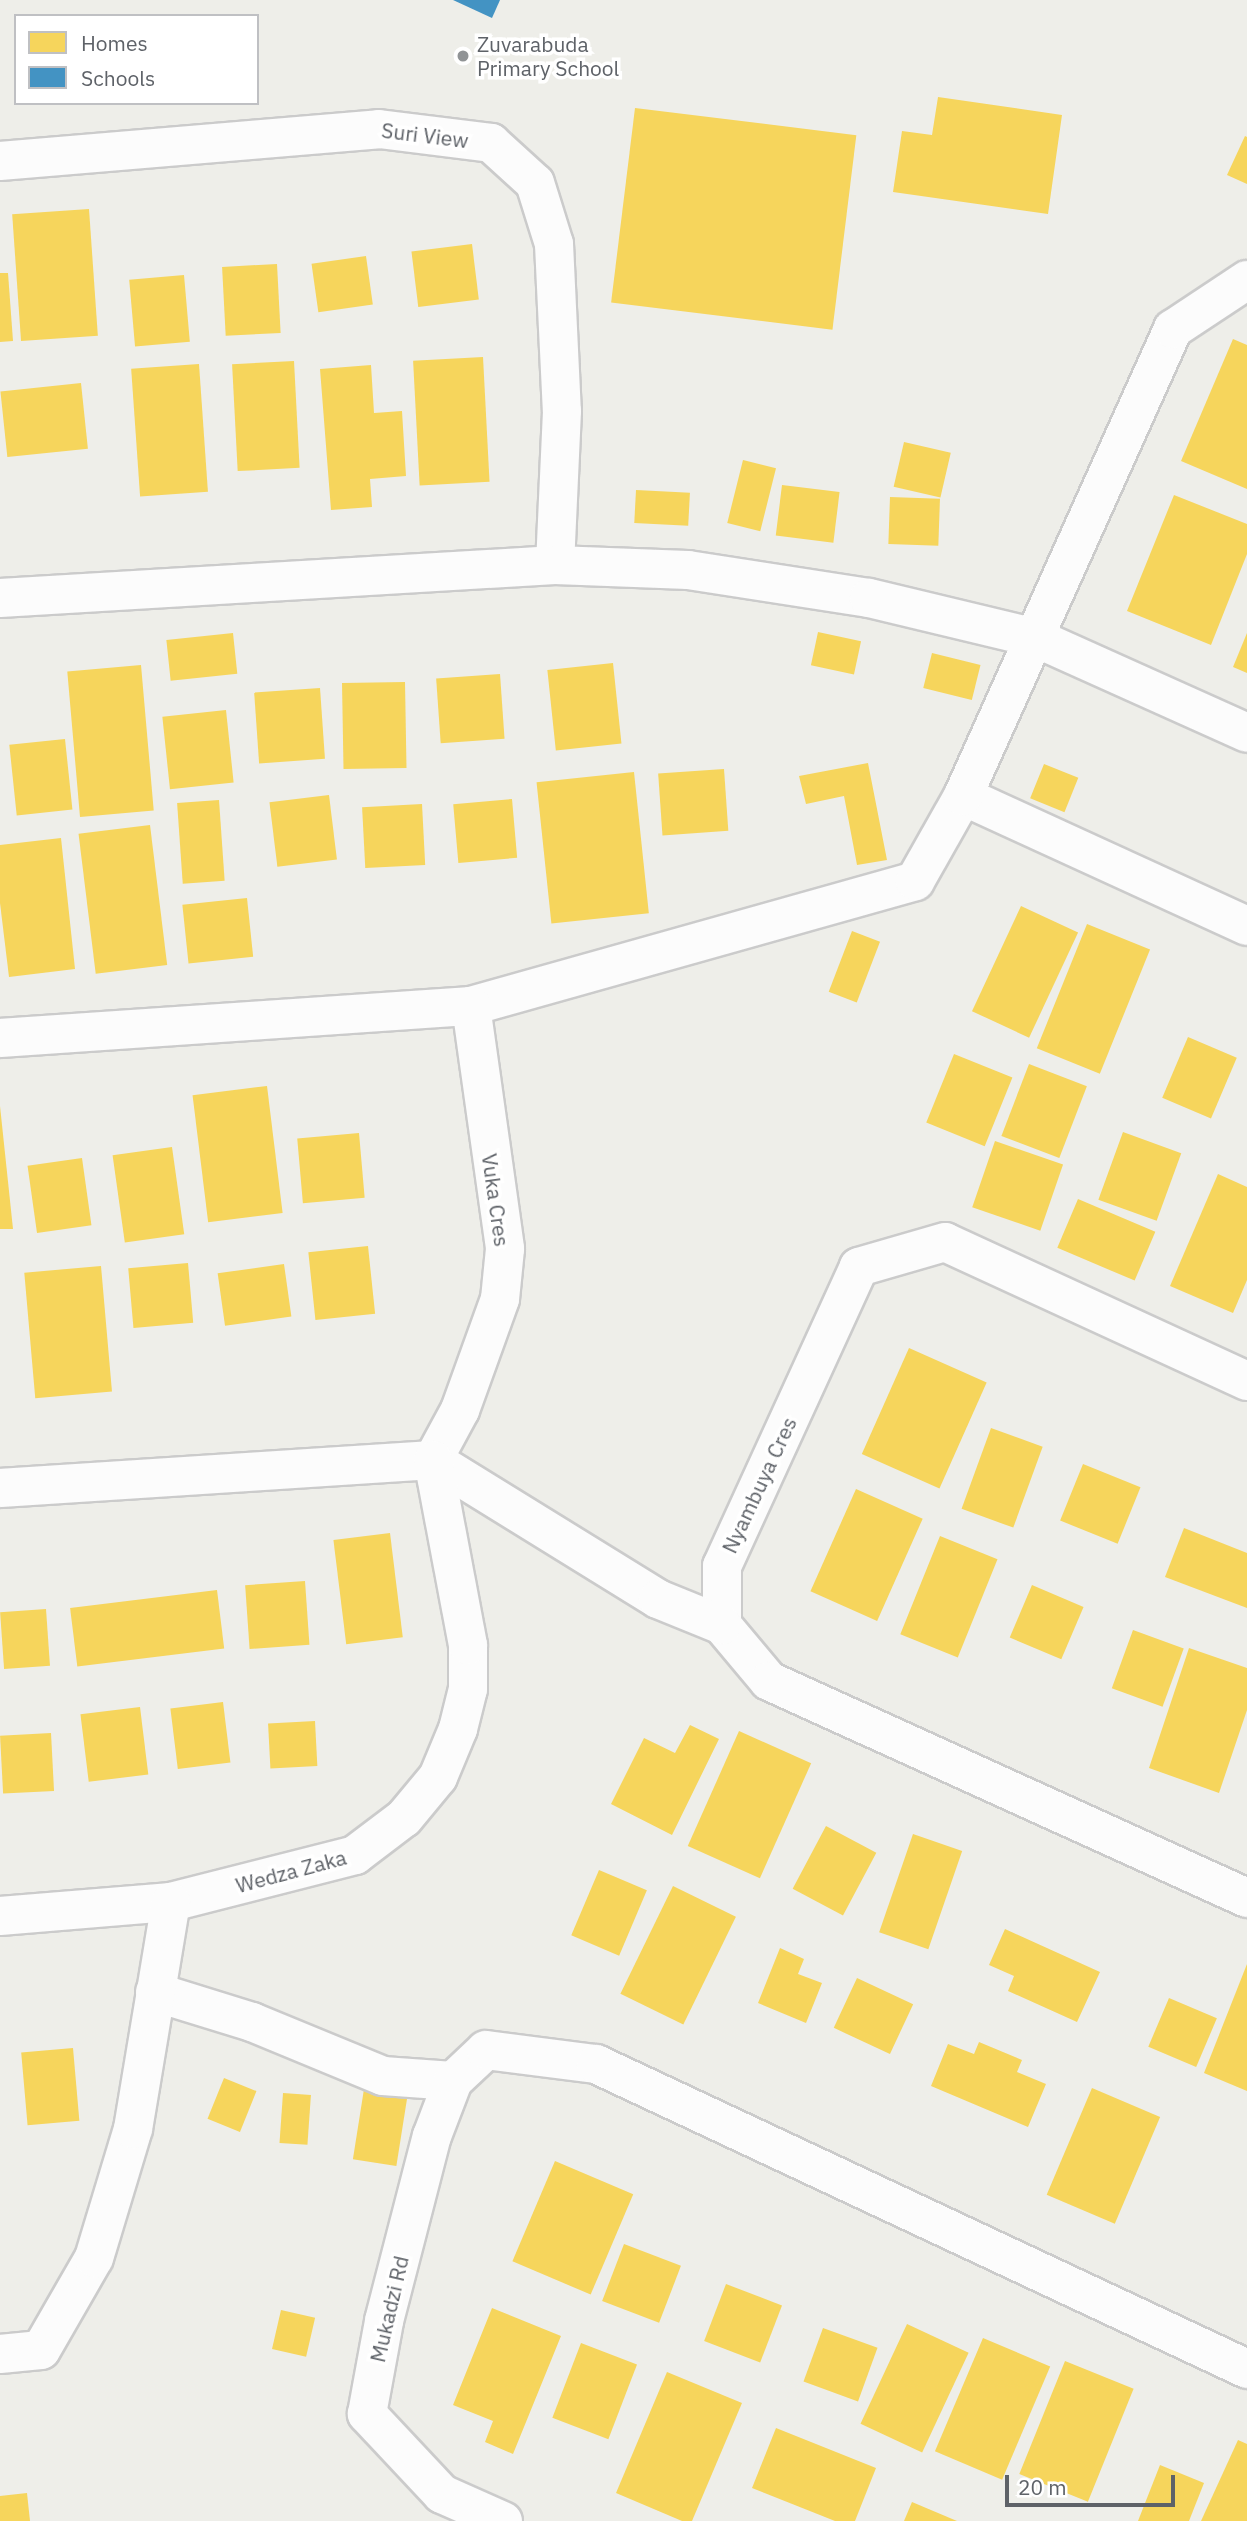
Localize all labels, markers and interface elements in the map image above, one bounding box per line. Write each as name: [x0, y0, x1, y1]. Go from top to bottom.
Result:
legend: [14, 14, 259, 105]
text: Homes: [81, 29, 148, 57]
place label: Zuvarabuda Primary School: [477, 31, 619, 81]
marker: Zuvarabuda Primary School: [455, 48, 471, 64]
text: Schools: [81, 64, 155, 92]
street label: Suri View: [380, 117, 470, 153]
street label: Vuka Cres: [477, 1152, 515, 1248]
street label: Nyambuya Cres: [716, 1413, 802, 1557]
street label: Wedza Zaka: [233, 1844, 349, 1898]
street label: Mukadzi Rd: [365, 2253, 413, 2365]
scale bar: [1009, 2462, 1179, 2506]
text: 20 m: [1018, 2473, 1067, 2501]

